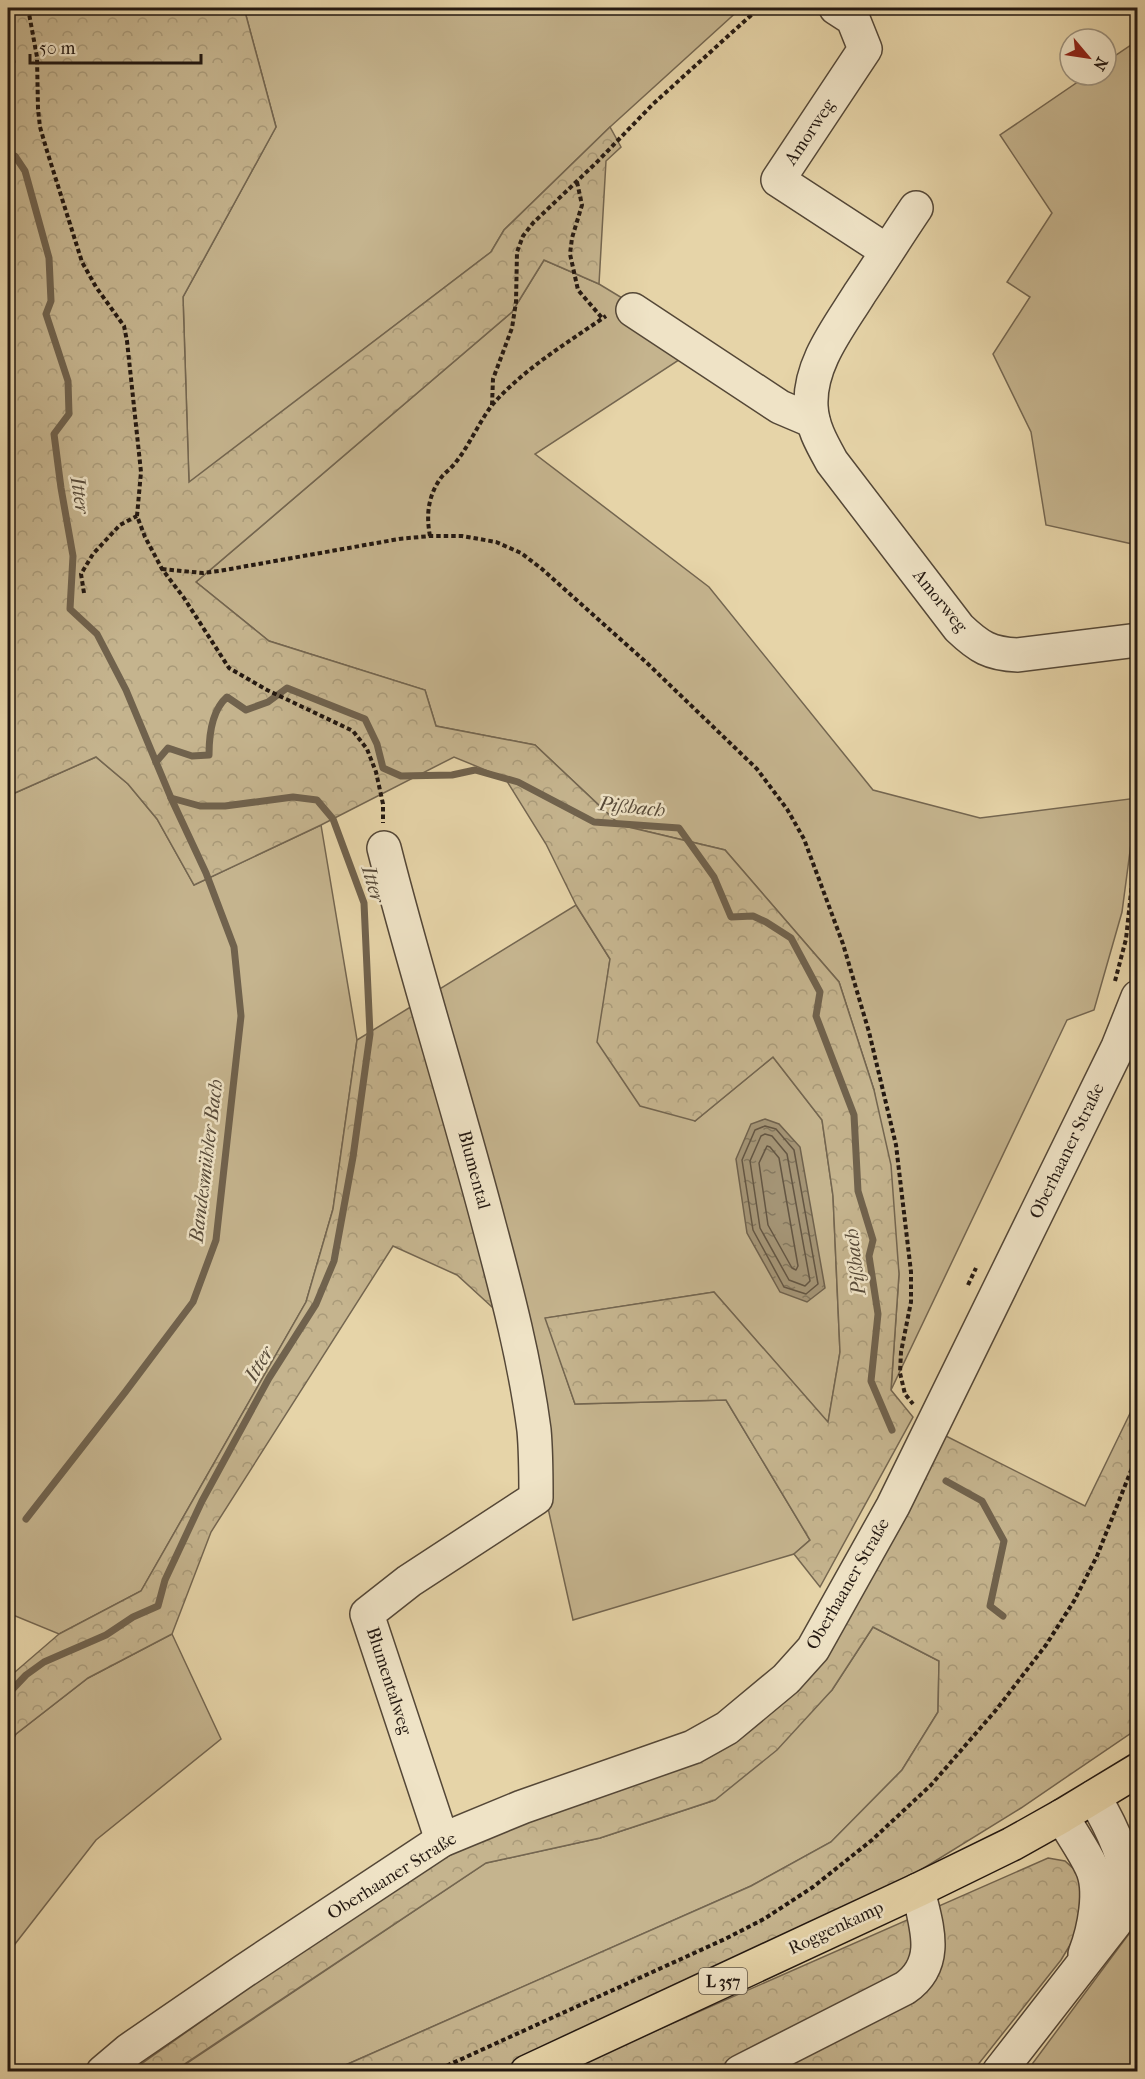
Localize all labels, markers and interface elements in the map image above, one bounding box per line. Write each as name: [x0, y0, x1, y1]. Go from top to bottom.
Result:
scale bar: [30, 27, 201, 65]
north arrow: [1058, 27, 1118, 87]
text: 50 m: [39, 38, 76, 59]
text: N: [1089, 54, 1112, 75]
street label: Amorweg: [780, 95, 840, 170]
water label: Itter: [66, 474, 95, 517]
street label: Amorweg: [908, 565, 972, 637]
water label: Pißbach: [597, 792, 666, 822]
water label: Itter: [357, 862, 390, 907]
water label: Bandesmühler Bach: [184, 1078, 227, 1245]
street label: Oberhaaner Straße: [1025, 1080, 1109, 1222]
street label: Blumental: [453, 1128, 495, 1212]
water label: Pißbach: [840, 1228, 871, 1297]
water label: Itter: [239, 1340, 279, 1387]
street label: Oberhaaner Straße: [802, 1515, 894, 1653]
street label: Blumentalweg: [362, 1625, 416, 1738]
street label: Oberhaaner Straße: [324, 1828, 460, 1924]
street label: Roggenkamp: [785, 1897, 887, 1959]
road number: L 357: [699, 1968, 747, 1994]

